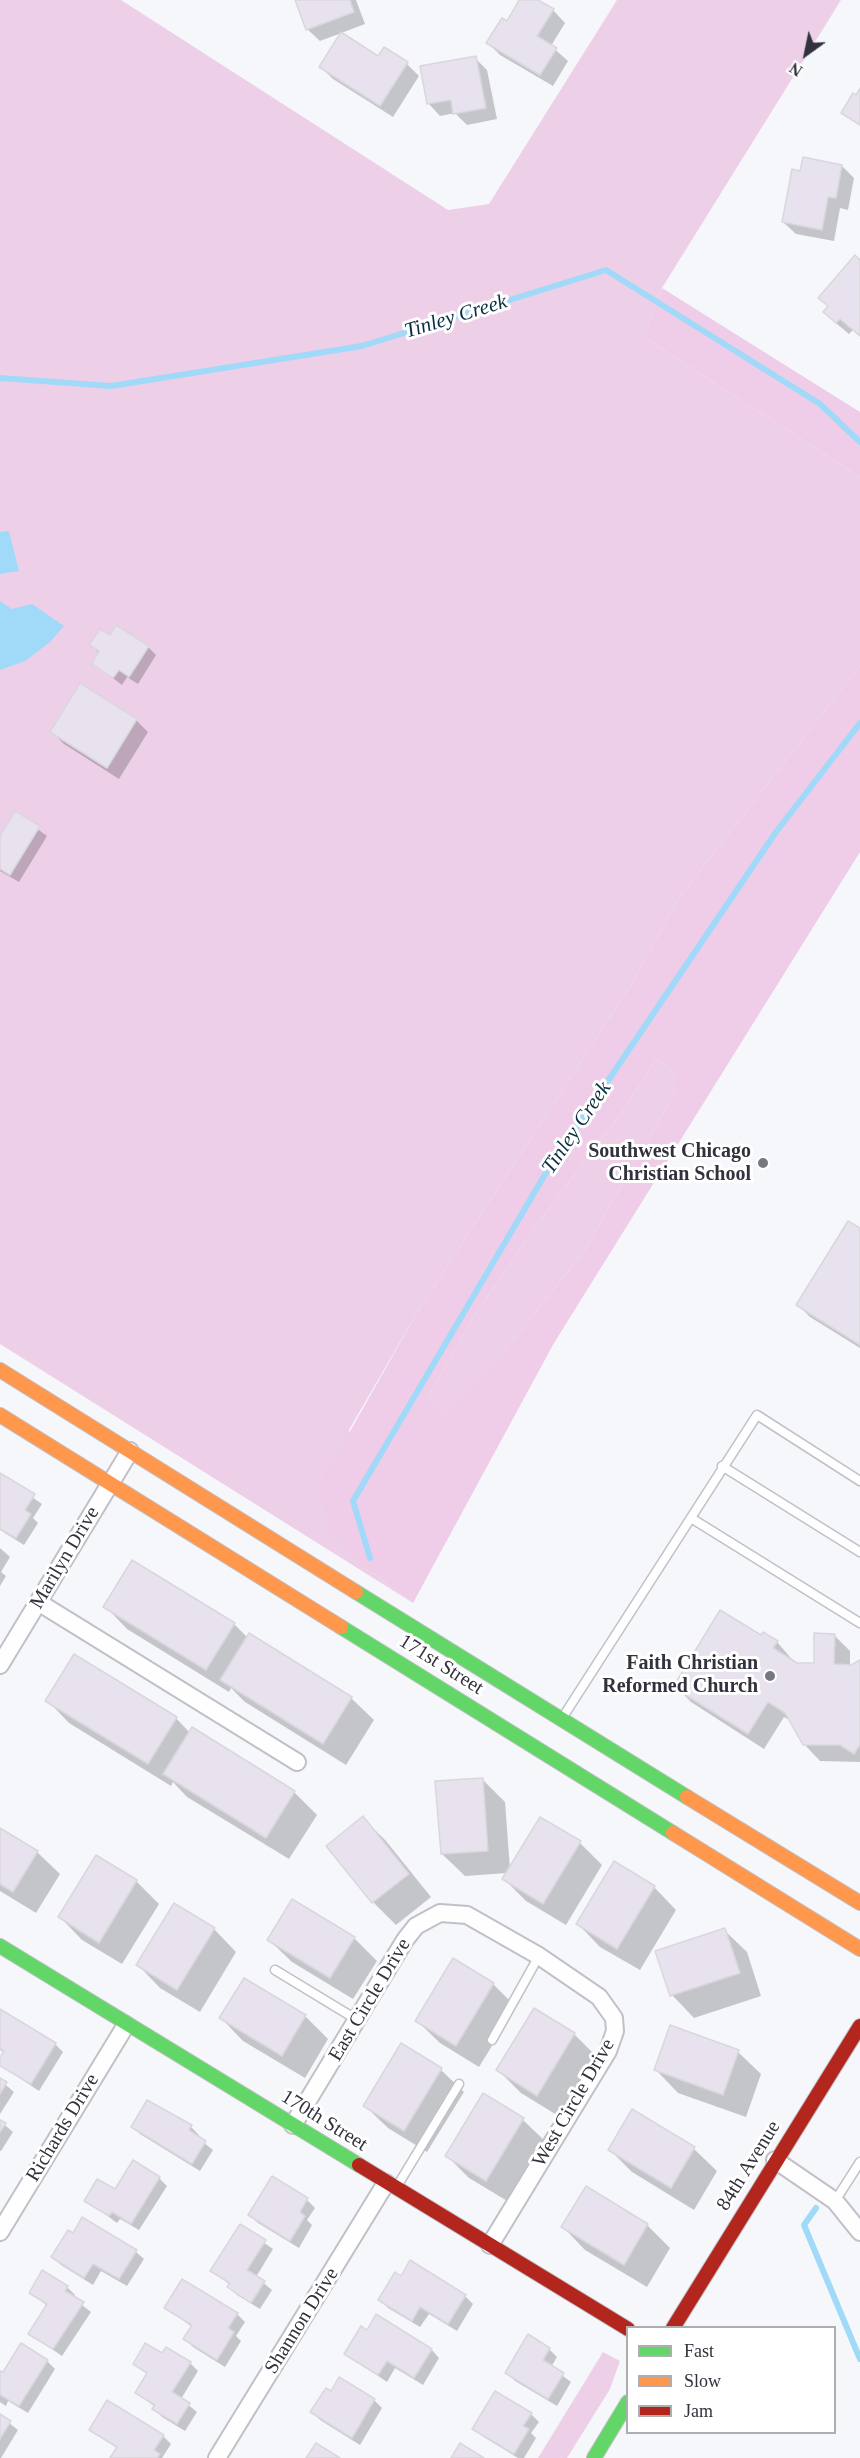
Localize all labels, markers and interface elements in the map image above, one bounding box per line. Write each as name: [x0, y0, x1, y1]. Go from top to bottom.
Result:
north arrow: [776, 24, 836, 84]
text: N: [786, 59, 805, 80]
water label: Tinley Creek: [402, 289, 510, 345]
water label: Tinley Creek: [537, 1077, 617, 1179]
place label: Southwest Chicago Christian School: [588, 1140, 751, 1187]
marker: Southwest Chicago Christian School: [756, 1156, 770, 1170]
street label: Marilyn Drive: [25, 1503, 105, 1613]
street label: 171st Street: [394, 1630, 488, 1700]
place label: Faith Christian Reformed Church: [602, 1652, 758, 1699]
marker: Faith Christian Reformed Church: [763, 1669, 777, 1683]
street label: East Circle Drive: [324, 1934, 416, 2066]
street label: West Circle Drive: [528, 2035, 620, 2171]
street label: Richards Drive: [21, 2070, 105, 2186]
street label: 170th Street: [276, 2085, 372, 2157]
street label: 84th Avenue: [712, 2117, 786, 2215]
street label: Shannon Drive: [260, 2264, 344, 2378]
legend: [626, 2326, 836, 2434]
text: Fast: [684, 2341, 714, 2361]
text: Slow: [684, 2371, 721, 2391]
text: Jam: [684, 2401, 713, 2421]

